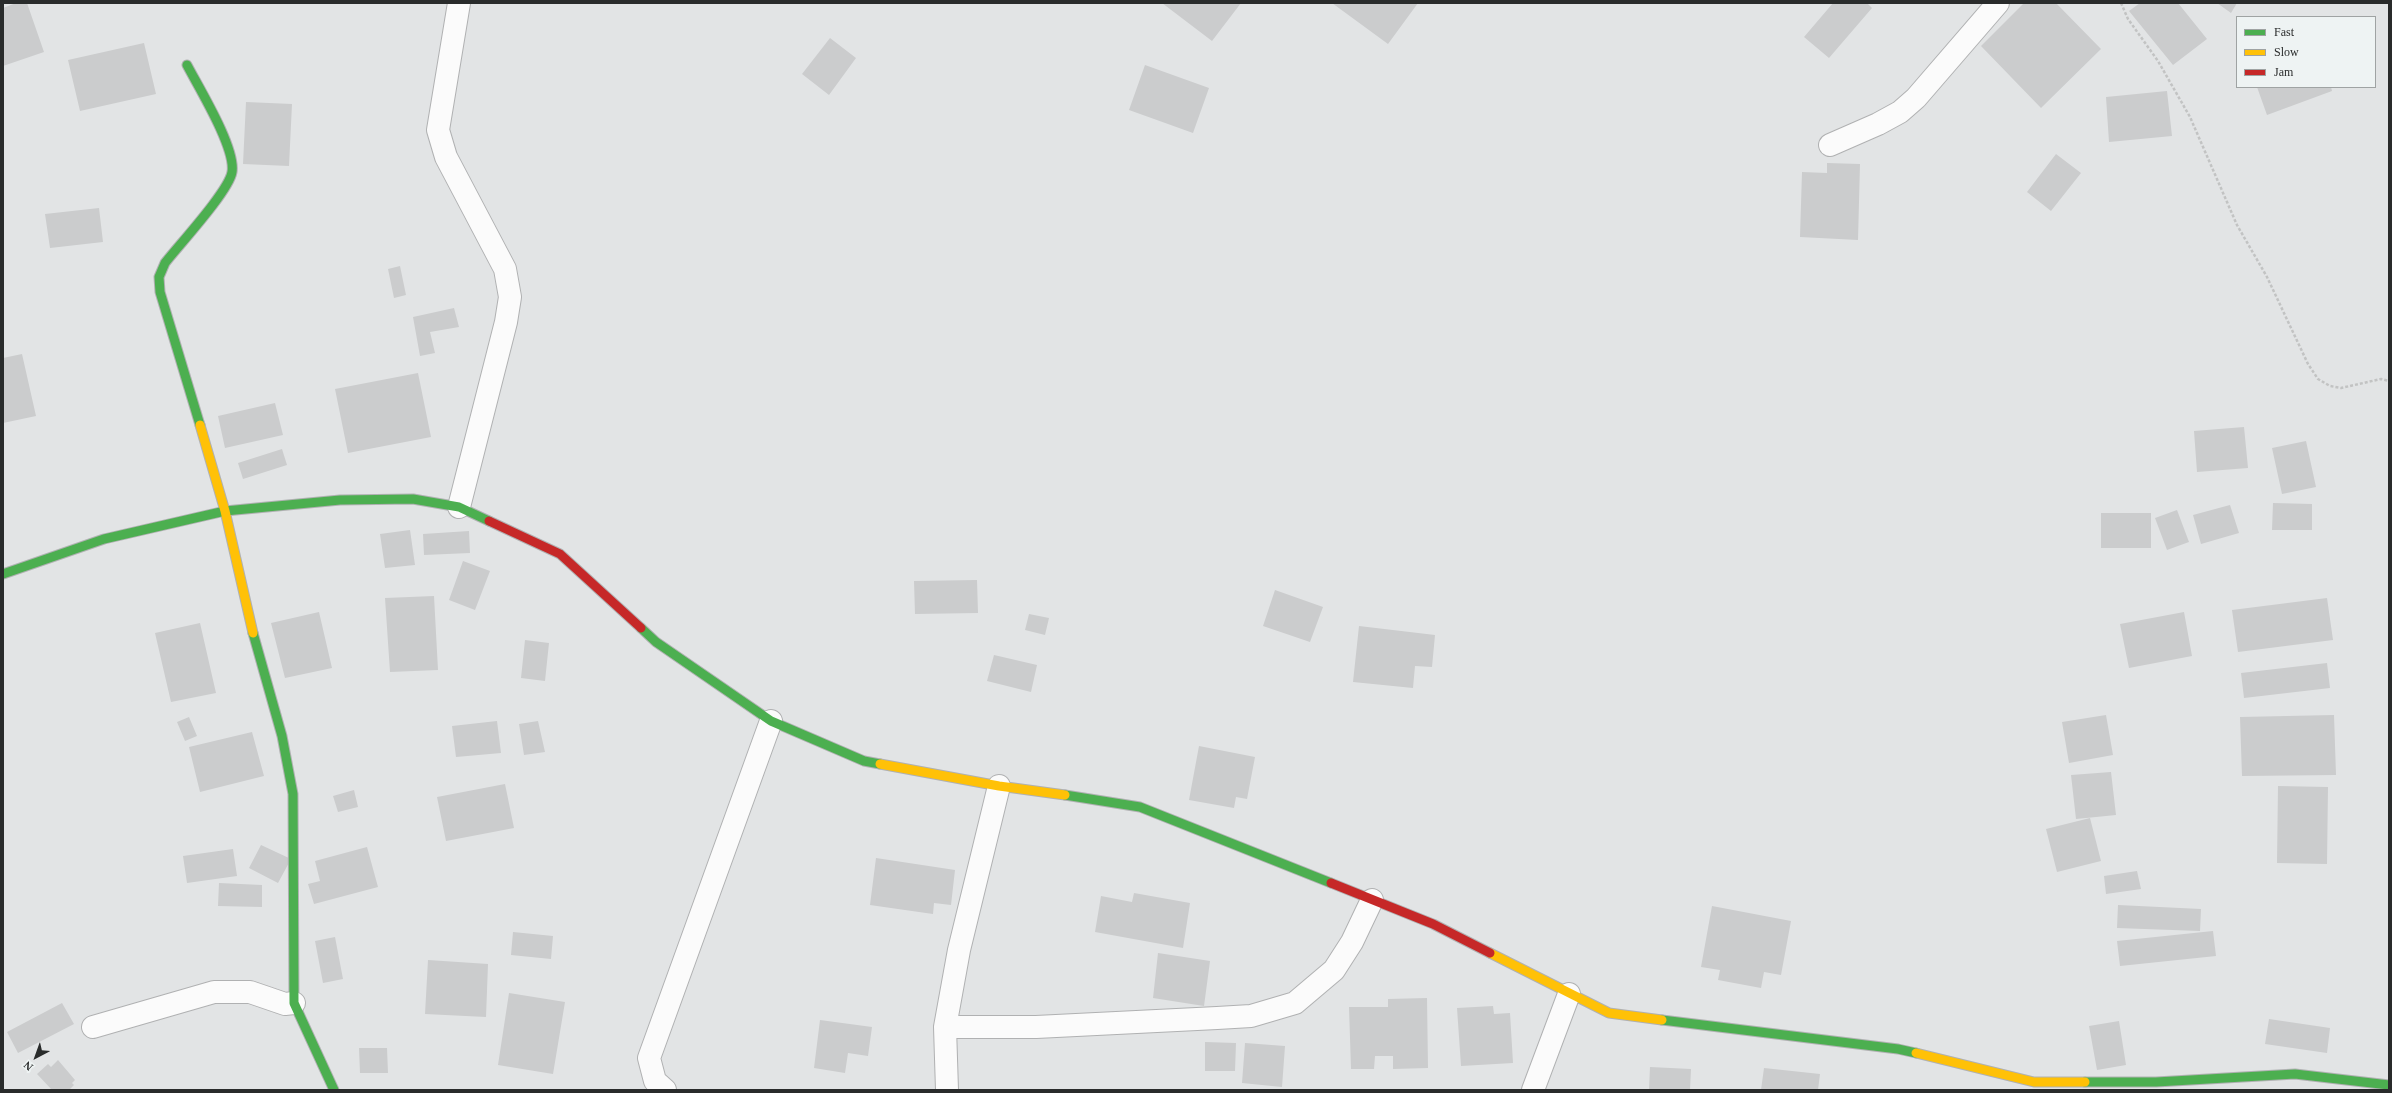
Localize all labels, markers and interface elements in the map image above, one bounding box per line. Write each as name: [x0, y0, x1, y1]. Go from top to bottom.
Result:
legend: [2236, 16, 2376, 88]
text: Fast: [2274, 25, 2294, 39]
text: Slow: [2274, 45, 2299, 59]
text: Jam: [2274, 65, 2293, 79]
north arrow: [16, 1037, 56, 1077]
text: N: [21, 1059, 35, 1073]

